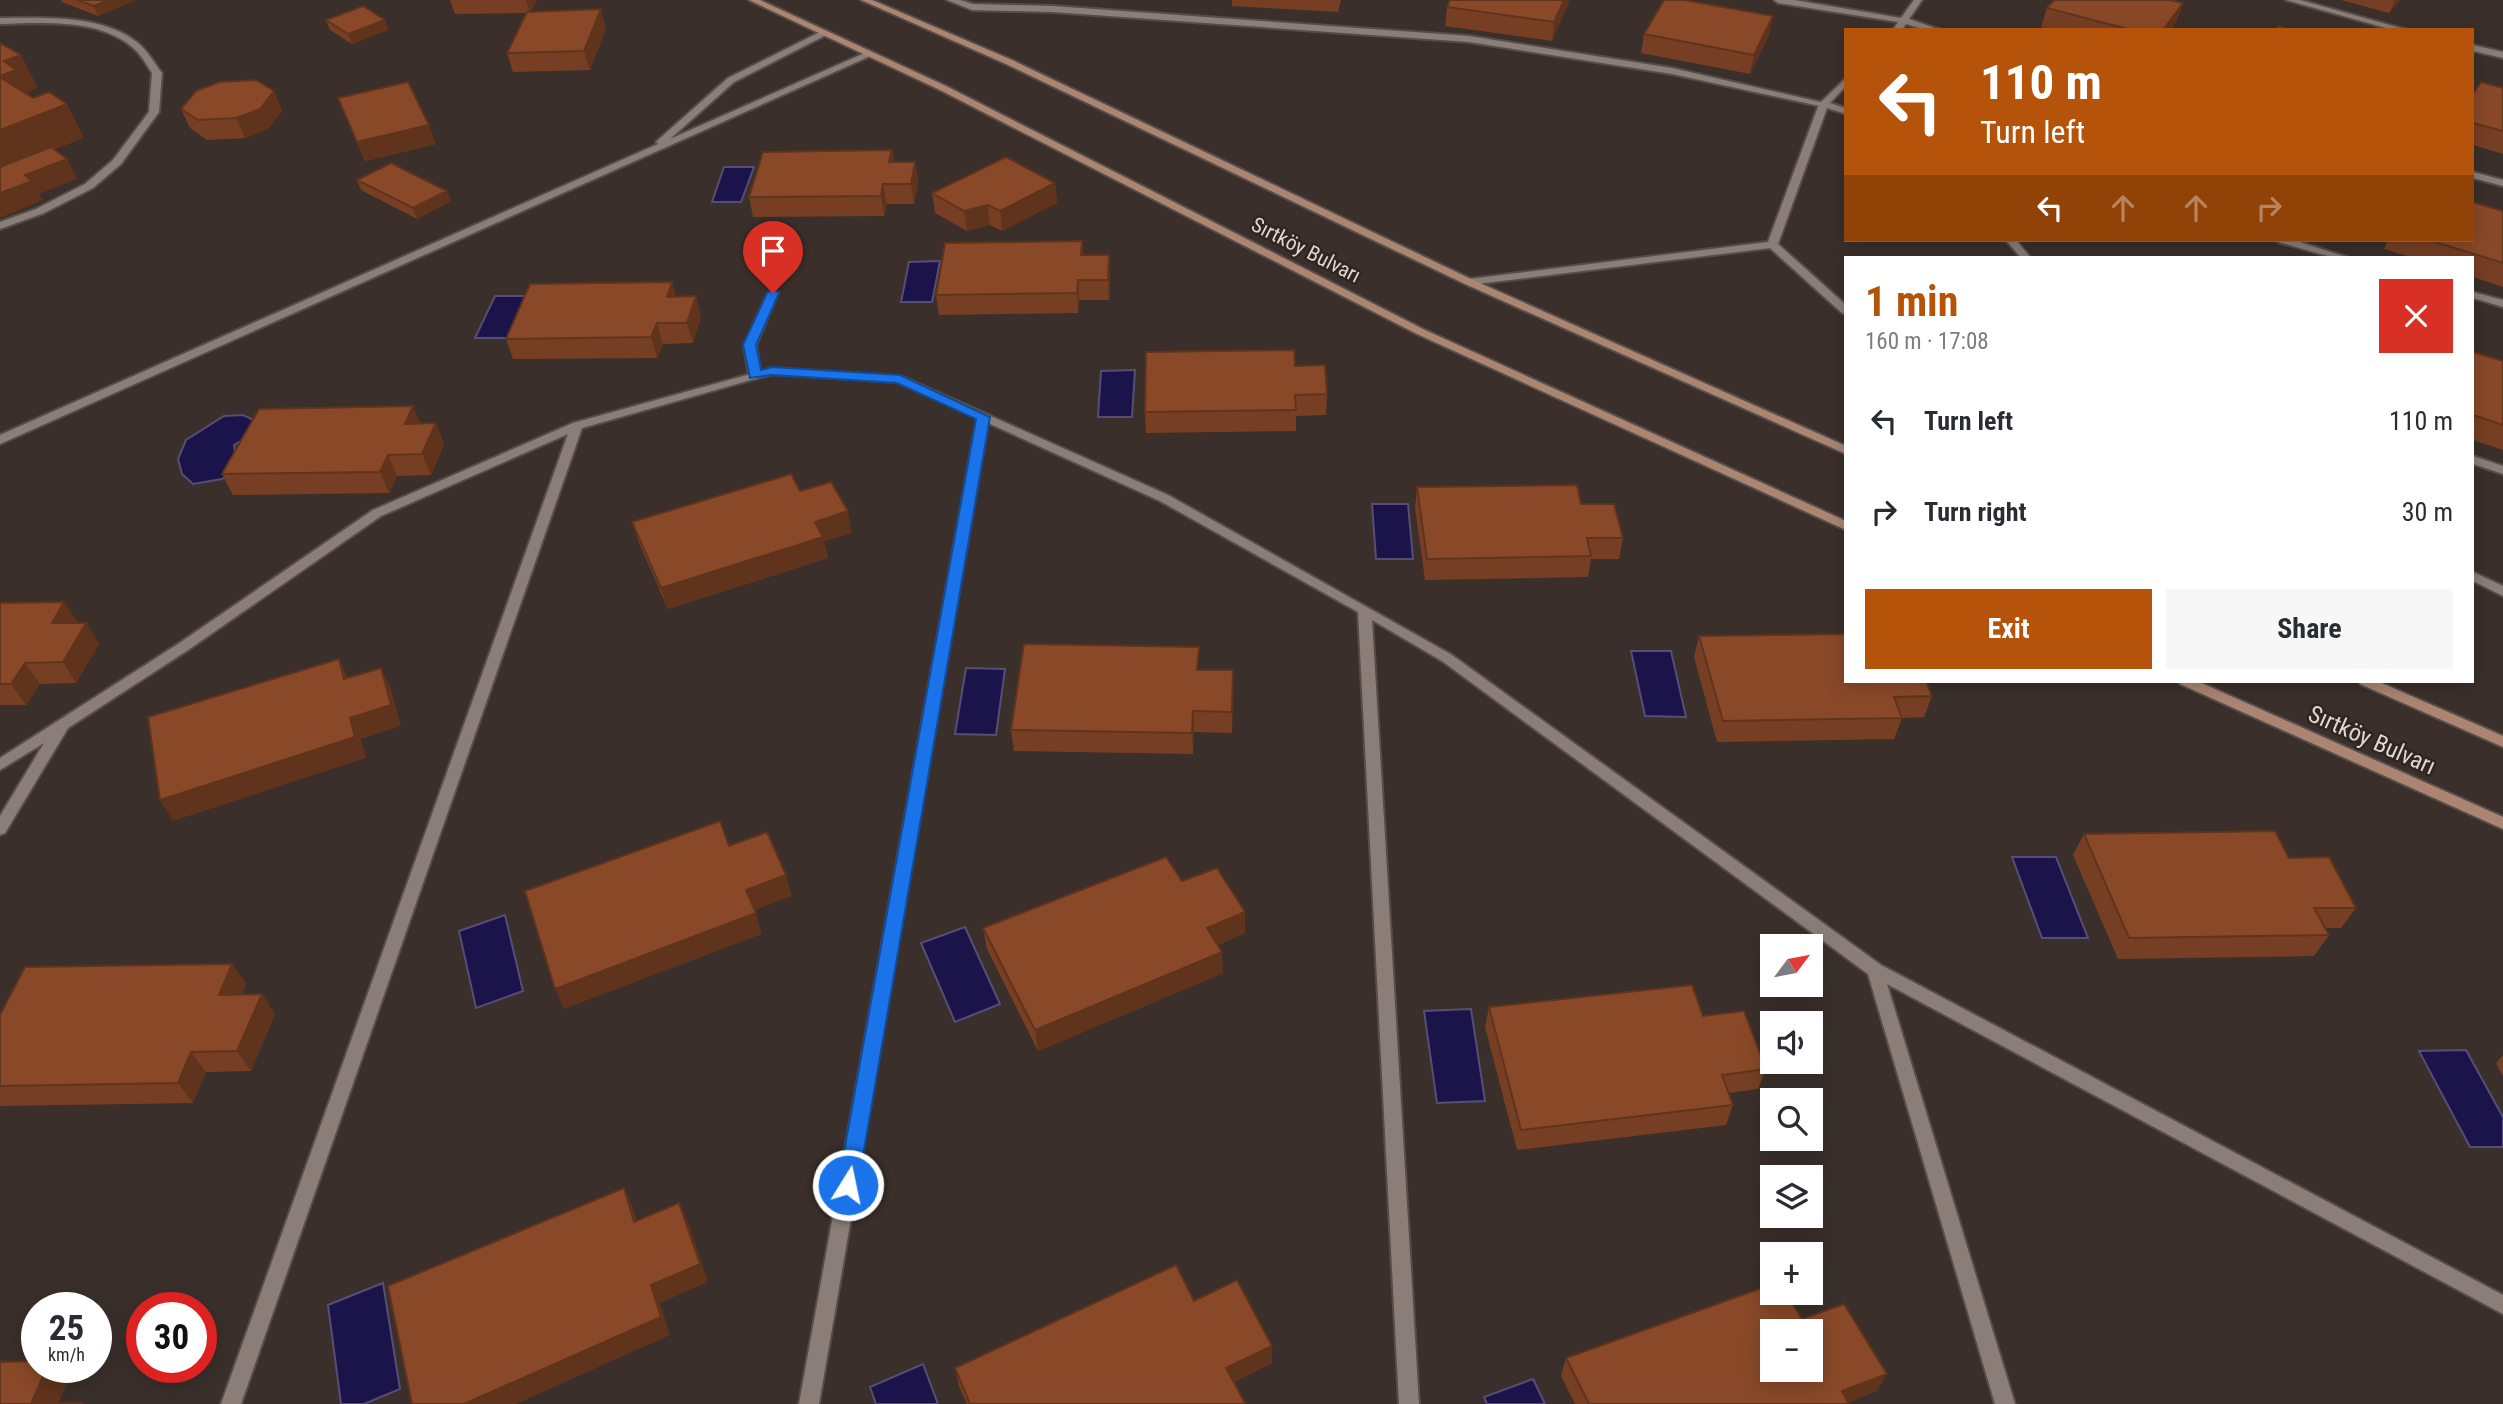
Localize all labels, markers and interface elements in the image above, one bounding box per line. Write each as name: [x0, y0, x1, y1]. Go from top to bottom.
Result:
text: 110 m: [1980, 54, 2102, 111]
icon: left: [1865, 56, 1956, 147]
text: Turn left: [1980, 113, 2085, 151]
icon: left: [2031, 189, 2069, 227]
icon: ahead: [2104, 189, 2142, 227]
icon: ahead: [2177, 189, 2215, 227]
icon: right: [2250, 189, 2288, 227]
street label: Sırtköy Bulvarı: [1248, 212, 1364, 288]
pin: [743, 221, 803, 293]
icon: arrive: [754, 232, 792, 270]
text: 1 min: [1865, 277, 1958, 326]
button: close: [2379, 279, 2453, 353]
text: 160 m · 17:08: [1865, 328, 1989, 355]
icon: left: [1865, 402, 1903, 440]
text: Turn left: [1924, 406, 2013, 436]
text: 110 m: [2389, 406, 2453, 436]
icon: right: [1865, 493, 1903, 531]
text: Turn right: [1924, 497, 2026, 527]
text: 30 m: [2402, 497, 2453, 527]
button: Exit: [1865, 589, 2152, 669]
button: Share: [2166, 589, 2453, 669]
street label: Sırtköy Bulvarı: [2304, 700, 2440, 780]
north arrow: [1760, 934, 1824, 998]
map controls: [1760, 934, 1823, 1382]
button: sound: [1760, 1011, 1823, 1074]
button: search: [1760, 1088, 1823, 1151]
position arrow: [811, 1148, 885, 1222]
button: layers: [1760, 1165, 1823, 1228]
button: +: [1760, 1242, 1823, 1305]
speed limit sign: 30: [126, 1292, 217, 1383]
text: 25: [49, 1308, 84, 1349]
button: −: [1760, 1319, 1823, 1382]
text: km/h: [48, 1344, 85, 1365]

